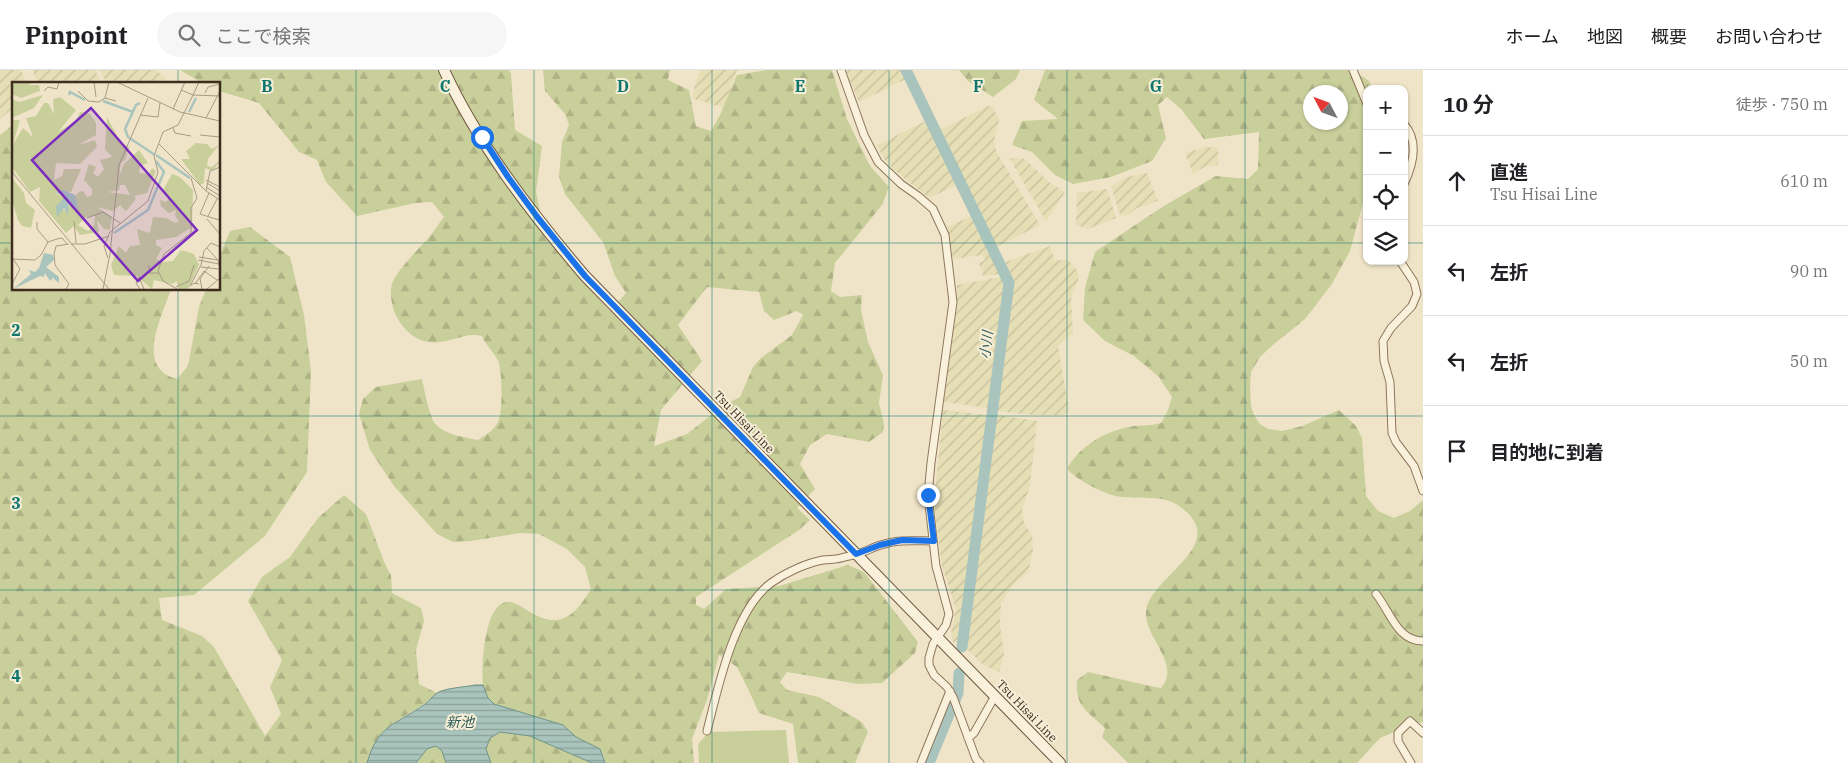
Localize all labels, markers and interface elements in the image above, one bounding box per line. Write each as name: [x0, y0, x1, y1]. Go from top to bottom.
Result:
search box: [157, 12, 507, 57]
text: Pinpoint: [25, 19, 127, 51]
icon: search: [175, 21, 203, 49]
text: ここで検索: [215, 24, 310, 48]
text: ホーム: [1506, 25, 1559, 48]
text: 地図: [1587, 25, 1623, 48]
text: 概要: [1651, 25, 1687, 48]
text: お問い合わせ: [1715, 25, 1823, 48]
text: B: [261, 76, 273, 96]
text: C: [440, 76, 450, 96]
text: D: [617, 76, 629, 96]
text: E: [795, 76, 805, 96]
text: F: [973, 76, 983, 96]
text: G: [1150, 76, 1162, 96]
inset map: [12, 82, 220, 290]
north arrow: [1303, 85, 1348, 130]
map controls: [1363, 85, 1408, 265]
button: +: [1363, 85, 1408, 130]
text: 10 分: [1443, 90, 1494, 118]
text: 徒歩 · 750 m: [1736, 94, 1828, 114]
route start: [471, 126, 494, 149]
button: −: [1363, 130, 1408, 175]
text: 直進: [1490, 160, 1528, 184]
icon: ahead: [1443, 167, 1471, 195]
text: 610 m: [1780, 171, 1828, 191]
button: locate: [1363, 175, 1408, 220]
text: Tsu Hisai Line: [1490, 184, 1598, 204]
button: layers: [1363, 220, 1408, 265]
icon: left: [1443, 257, 1471, 285]
text: 左折: [1490, 260, 1528, 284]
text: 90 m: [1790, 261, 1828, 281]
text: 2: [11, 320, 21, 340]
water label: 小川: [975, 328, 997, 360]
icon: left: [1443, 347, 1471, 375]
text: 左折: [1490, 350, 1528, 374]
text: 50 m: [1790, 351, 1828, 371]
street label: Tsu Hisai Line: [711, 387, 778, 456]
icon: arrive: [1443, 437, 1471, 465]
text: 目的地に到着: [1490, 440, 1604, 464]
route end: [917, 484, 940, 507]
text: 3: [11, 493, 21, 513]
text: 4: [11, 666, 21, 686]
street label: Tsu Hisai Line: [994, 676, 1061, 745]
water label: 新池: [446, 713, 476, 731]

